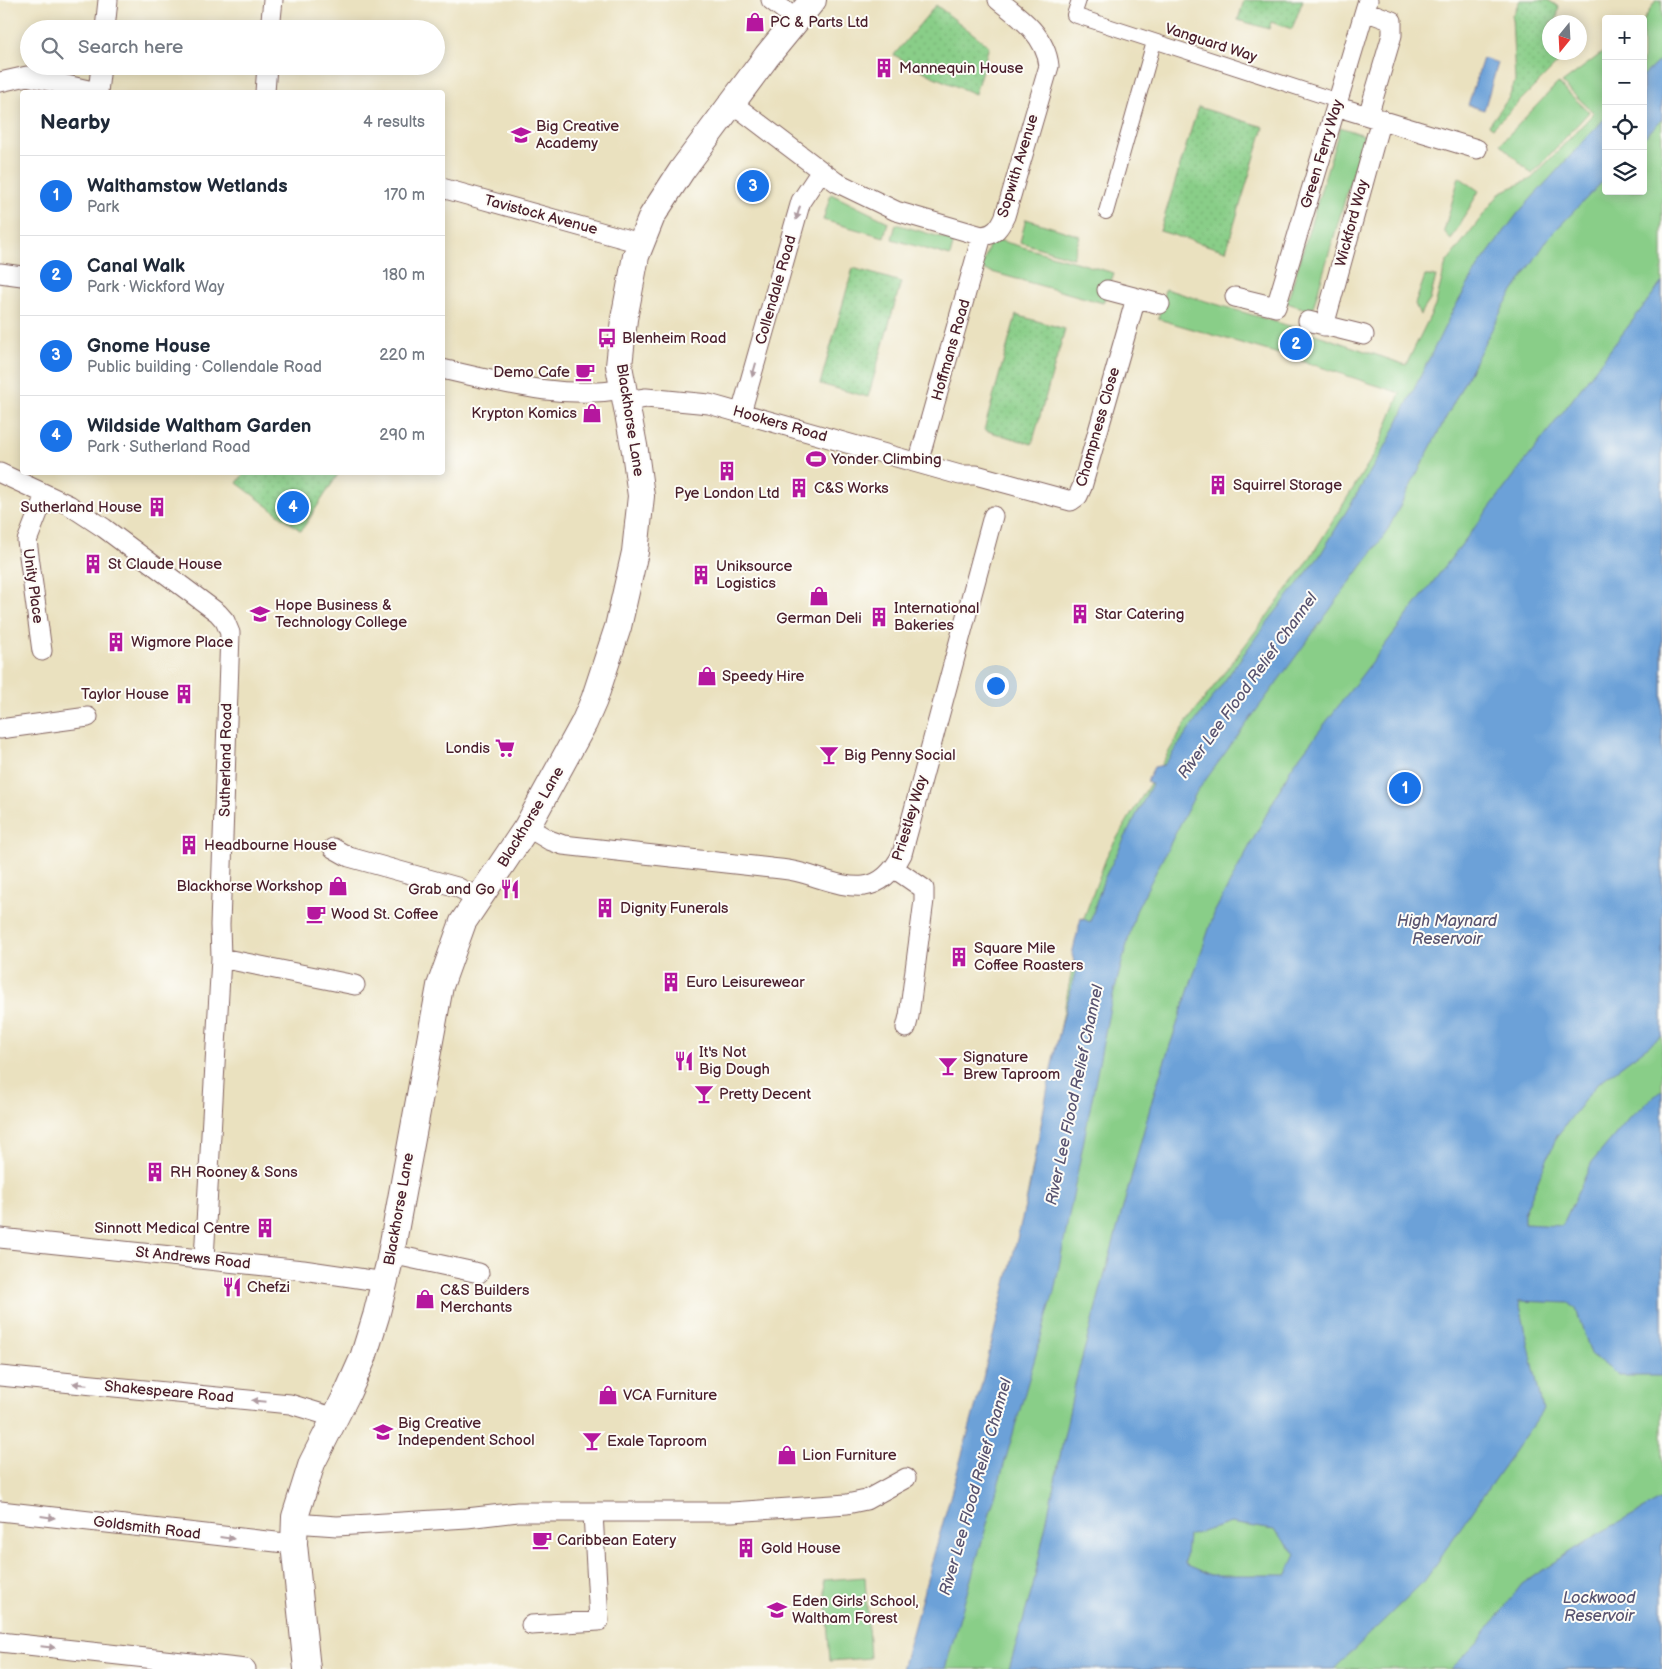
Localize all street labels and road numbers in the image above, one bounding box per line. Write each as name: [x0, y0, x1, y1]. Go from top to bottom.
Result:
street label: Vanguard Way: [1163, 19, 1260, 67]
street label: Green Ferry Way: [1296, 97, 1348, 211]
street label: Sopwith Avenue: [993, 112, 1043, 220]
street label: Wickford Way: [1331, 177, 1373, 269]
street label: Tavistock Avenue: [482, 191, 600, 239]
street label: Collendale Road: [751, 233, 801, 347]
street label: Hoffmans Road: [927, 297, 975, 403]
street label: Blackhorse Lane: [612, 362, 648, 478]
street label: Champness Close: [1072, 365, 1124, 489]
street label: Hookers Road: [731, 401, 829, 447]
street label: Unity Place: [18, 547, 48, 625]
street label: Sutherland Road: [216, 703, 236, 817]
street label: Blackhorse Lane: [494, 763, 569, 871]
street label: Priestley Way: [888, 773, 932, 863]
street label: Blackhorse Lane: [380, 1151, 418, 1267]
street label: St Andrews Road: [134, 1243, 252, 1273]
street label: Shakespeare Road: [104, 1377, 234, 1407]
street label: Goldsmith Road: [92, 1512, 202, 1544]

